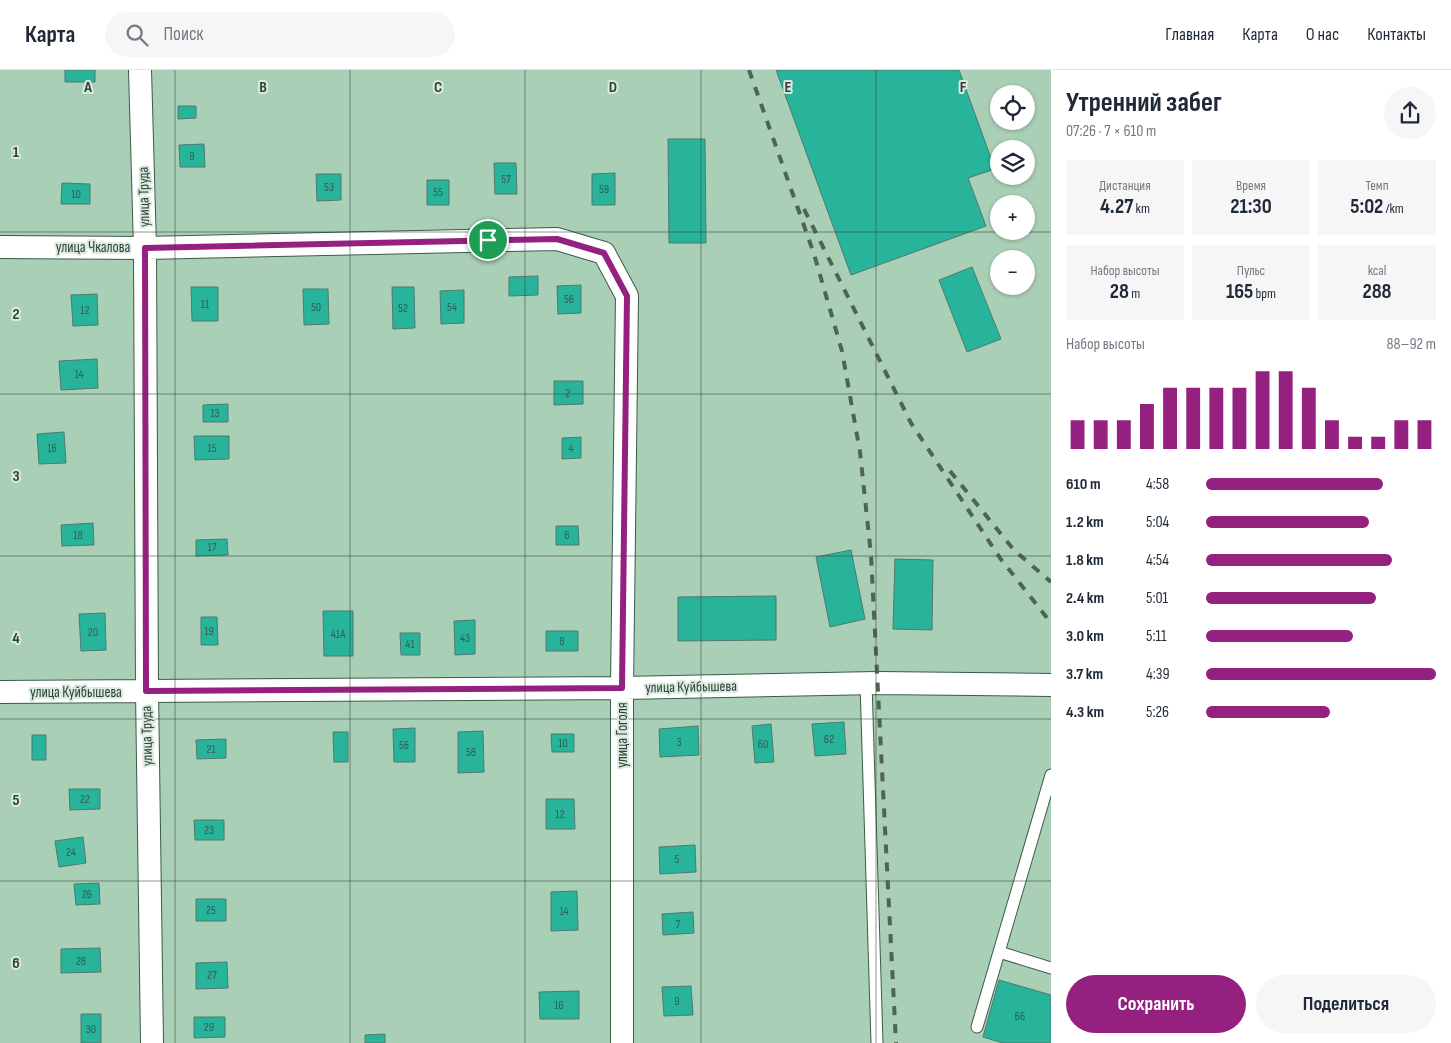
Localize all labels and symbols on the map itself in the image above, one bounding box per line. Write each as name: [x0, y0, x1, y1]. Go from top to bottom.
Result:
text: A: [83, 78, 92, 97]
text: B: [259, 78, 267, 97]
text: C: [434, 78, 442, 97]
text: D: [609, 78, 617, 97]
text: E: [785, 78, 792, 97]
text: F: [960, 78, 967, 97]
text: 1: [13, 143, 20, 162]
house number: 9: [189, 149, 195, 164]
street label: улица Труда: [134, 166, 154, 227]
house number: 57: [501, 172, 511, 187]
house number: 53: [324, 180, 334, 195]
house number: 59: [599, 182, 609, 197]
house number: 55: [433, 185, 443, 200]
house number: 10: [71, 187, 81, 202]
pin: [467, 219, 509, 261]
street label: улица Чкалова: [56, 238, 130, 257]
house number: 56: [564, 292, 574, 307]
house number: 11: [201, 297, 210, 312]
house number: 50: [311, 300, 321, 315]
house number: 54: [447, 300, 457, 315]
house number: 52: [398, 301, 408, 316]
house number: 12: [80, 303, 90, 318]
text: 2: [12, 305, 20, 324]
house number: 14: [74, 367, 84, 382]
house number: 2: [566, 386, 571, 401]
house number: 13: [210, 406, 220, 421]
house number: 16: [47, 441, 57, 456]
house number: 15: [207, 441, 217, 456]
house number: 4: [568, 441, 574, 456]
text: 3: [12, 467, 20, 486]
house number: 18: [73, 528, 83, 543]
house number: 6: [564, 528, 570, 543]
house number: 17: [208, 540, 217, 555]
house number: 19: [204, 624, 214, 639]
house number: 20: [88, 625, 98, 640]
house number: 41А: [331, 627, 346, 642]
text: 4: [12, 629, 20, 648]
house number: 43: [460, 631, 470, 646]
house number: 8: [559, 634, 565, 649]
house number: 41: [405, 637, 415, 652]
street label: улица Куйбышева: [645, 677, 737, 697]
street label: улица Куйбышева: [30, 683, 122, 702]
street label: улица Гоголя: [613, 702, 632, 768]
street label: улица Труда: [137, 705, 157, 766]
house number: 62: [824, 732, 834, 747]
house number: 3: [676, 735, 682, 750]
house number: 10: [558, 736, 568, 751]
house number: 60: [758, 737, 768, 752]
house number: 56: [399, 738, 409, 753]
house number: 21: [206, 742, 216, 757]
house number: 58: [466, 745, 476, 760]
text: 5: [12, 791, 20, 810]
house number: 22: [80, 792, 90, 807]
house number: 12: [555, 807, 565, 822]
house number: 23: [204, 823, 214, 838]
house number: 24: [66, 845, 76, 860]
house number: 5: [675, 852, 680, 867]
house number: 26: [82, 887, 92, 902]
house number: 25: [206, 903, 216, 918]
house number: 14: [559, 904, 569, 919]
house number: 7: [676, 917, 681, 932]
text: 6: [12, 954, 20, 973]
house number: 28: [76, 954, 86, 969]
house number: 27: [207, 968, 217, 983]
house number: 9: [674, 994, 680, 1009]
house number: 16: [554, 998, 564, 1013]
house number: 66: [1015, 1009, 1025, 1024]
house number: 29: [204, 1020, 214, 1035]
house number: 30: [86, 1022, 96, 1037]

